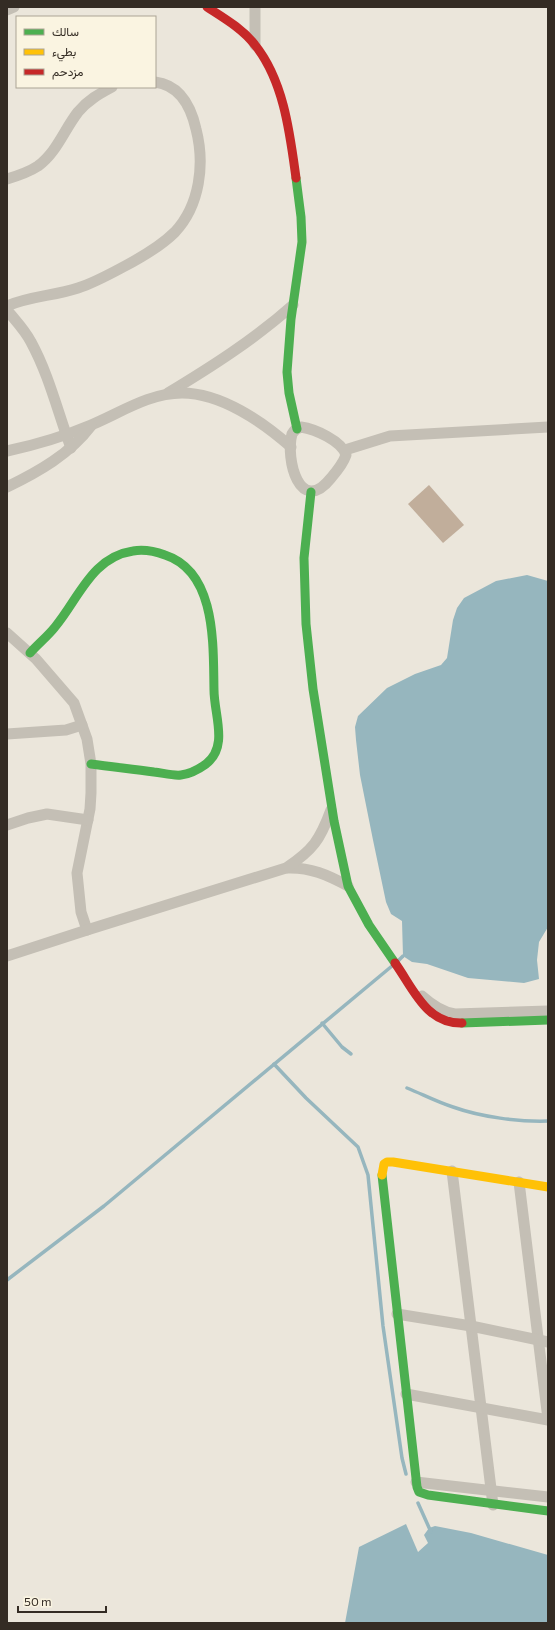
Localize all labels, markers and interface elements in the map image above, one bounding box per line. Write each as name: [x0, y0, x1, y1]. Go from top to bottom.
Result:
legend: [16, 16, 156, 88]
text: سالك: [52, 24, 79, 38]
text: بطيء: [52, 44, 76, 62]
text: مزدحم: [52, 64, 83, 80]
scale bar: [18, 1588, 106, 1614]
text: 50 m: [24, 1594, 52, 1608]

